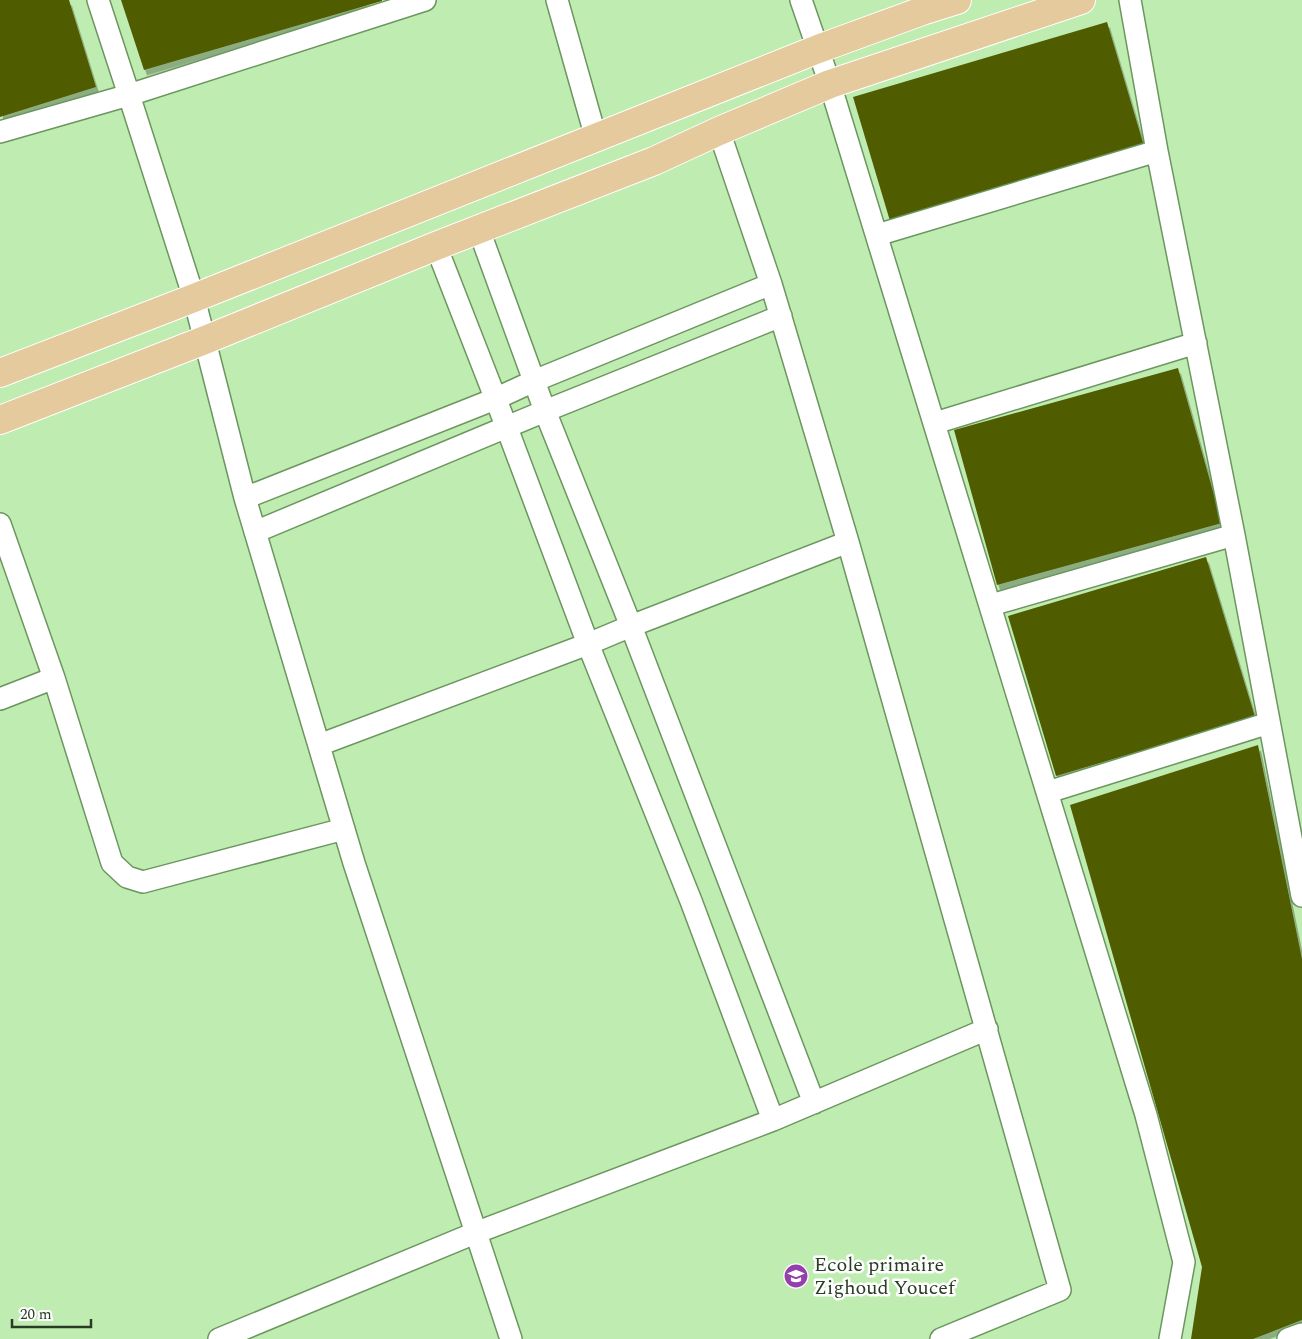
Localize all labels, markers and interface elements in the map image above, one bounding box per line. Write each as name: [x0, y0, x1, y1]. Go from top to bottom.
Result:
place label: Ecole primaire Zighoud Youcef: [814, 1250, 957, 1303]
school or university icon: Ecole primaire Zighoud Youcef: [783, 1263, 809, 1289]
scale bar: [12, 1296, 91, 1328]
text: 20 m: [20, 1303, 52, 1326]

